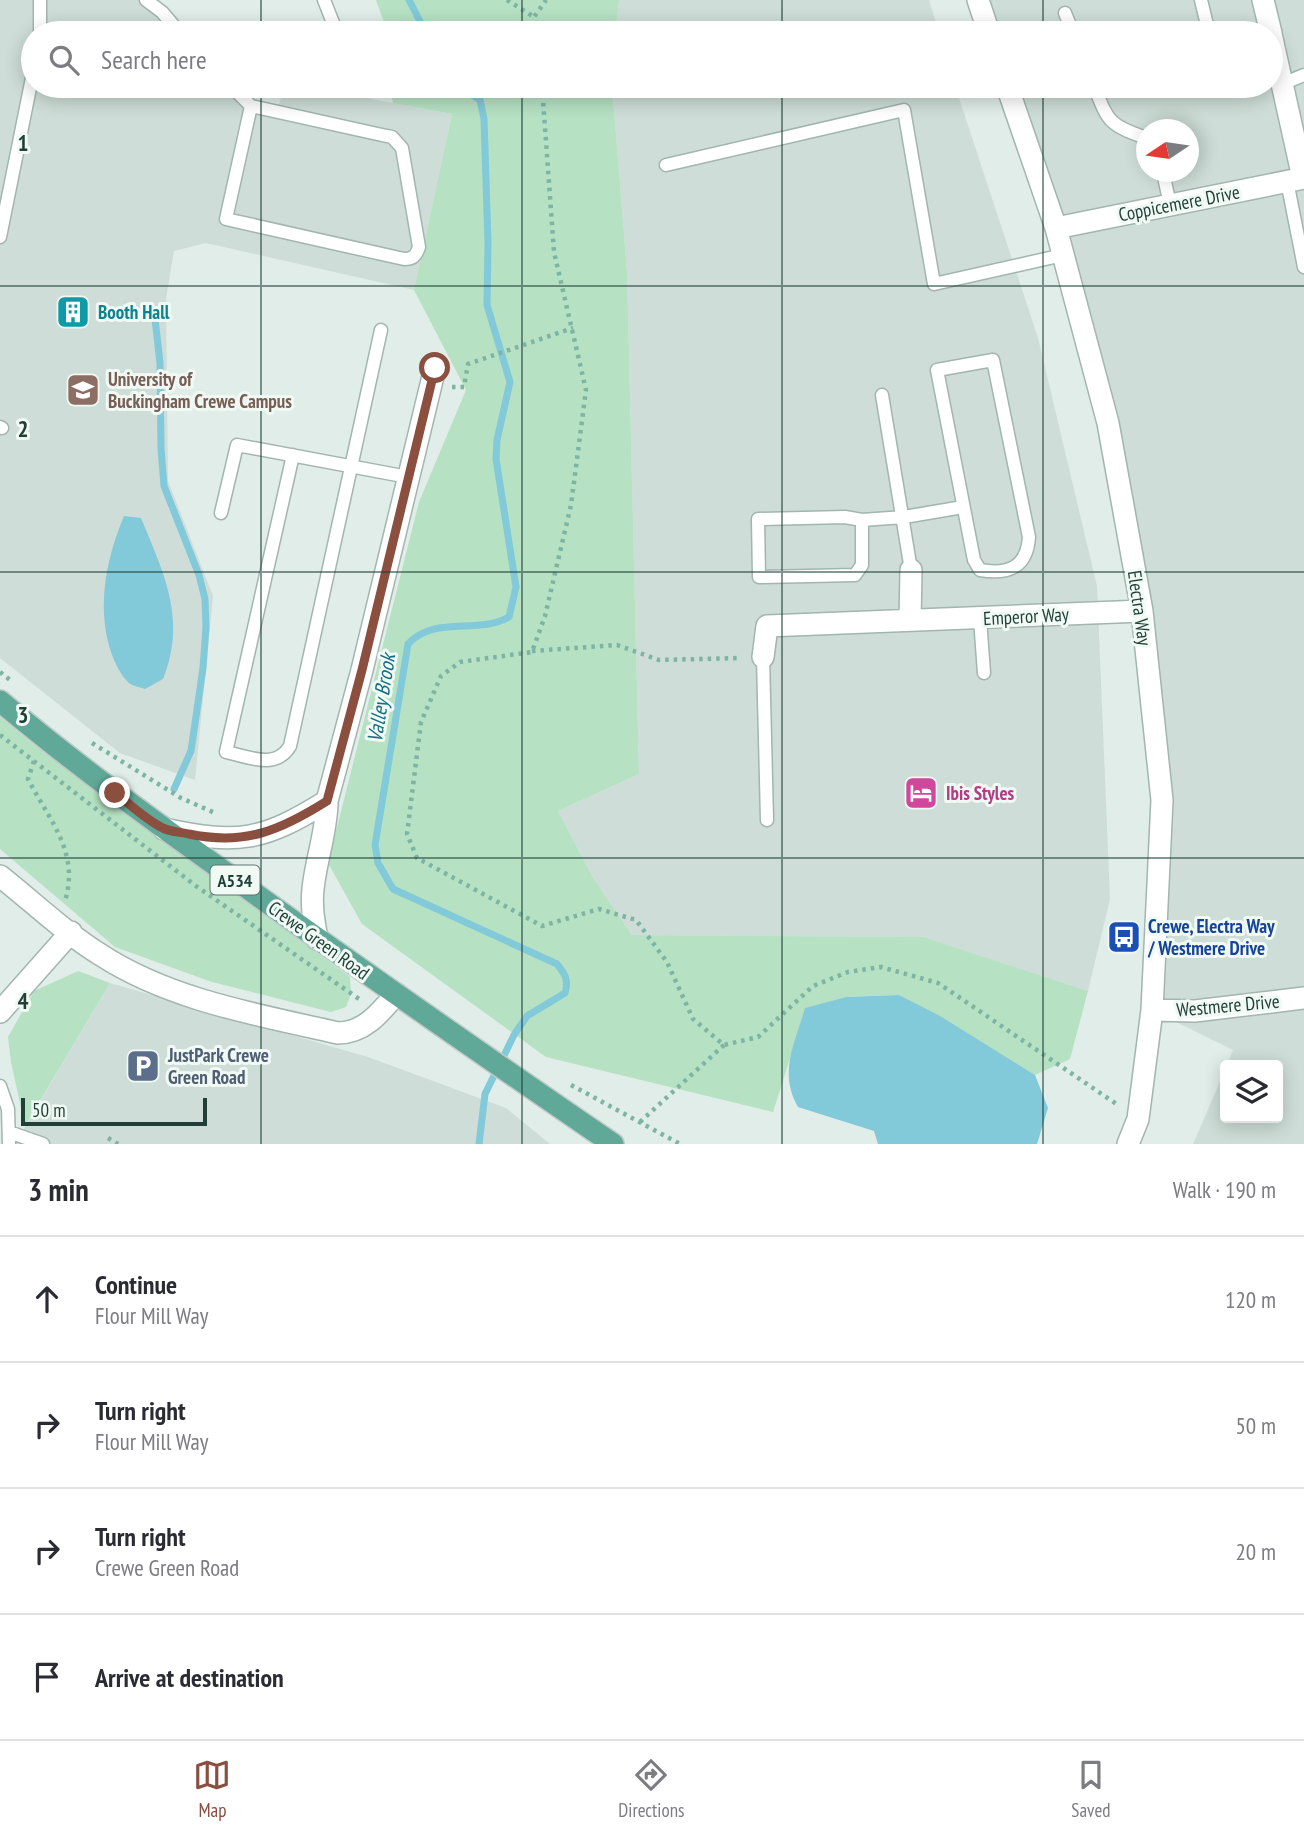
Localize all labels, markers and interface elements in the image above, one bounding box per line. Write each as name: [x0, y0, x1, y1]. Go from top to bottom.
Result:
search box: [21, 21, 1283, 98]
icon: search: [45, 41, 83, 79]
text: Search here: [101, 43, 207, 76]
north arrow: [1136, 119, 1199, 182]
text: 1: [18, 128, 29, 157]
street label: Coppicemere Drive: [1116, 179, 1242, 227]
building icon: Booth Hall: [54, 293, 92, 331]
place label: Booth Hall: [98, 300, 170, 324]
route start: [419, 352, 450, 383]
place label: University of Buckingham Crewe Campus: [108, 367, 292, 413]
school or university icon: University of Buckingham Crewe Campus: [64, 371, 102, 409]
text: 2: [18, 414, 29, 443]
street label: Electra Way: [1123, 569, 1157, 648]
street label: Emperor Way: [983, 602, 1070, 630]
water label: Valley Brook: [361, 649, 402, 744]
text: 3: [18, 700, 29, 729]
hotel icon: Ibis Styles: [902, 774, 940, 812]
route end: [99, 777, 130, 808]
place label: Ibis Styles: [946, 781, 1015, 805]
road number: A534: [210, 866, 260, 894]
street label: Crewe Green Road: [264, 895, 374, 985]
place label: Crewe, Electra Way / Westmere Drive: [1147, 914, 1275, 960]
bus stop icon: Crewe, Electra Way / Westmere Drive: [1105, 918, 1143, 956]
text: 4: [18, 986, 29, 1015]
street label: Westmere Drive: [1175, 989, 1281, 1021]
place label: JustPark Crewe Green Road: [167, 1043, 269, 1089]
parking icon: JustPark Crewe Green Road: [124, 1047, 162, 1085]
map controls: [1220, 1060, 1283, 1123]
button: layers: [1220, 1060, 1283, 1123]
scale bar: [21, 1095, 206, 1127]
text: 50 m: [32, 1098, 66, 1122]
text: 3 min: [28, 1170, 89, 1209]
text: Walk · 190 m: [1173, 1175, 1276, 1204]
text: Continue: [95, 1268, 177, 1301]
icon: ahead: [28, 1280, 66, 1318]
text: 120 m: [1225, 1285, 1276, 1314]
text: Flour Mill Way: [95, 1301, 208, 1330]
text: Turn right: [95, 1394, 186, 1427]
icon: right: [28, 1406, 66, 1444]
text: 50 m: [1235, 1411, 1276, 1440]
text: Flour Mill Way: [95, 1427, 208, 1456]
text: Turn right: [95, 1520, 186, 1553]
icon: right: [28, 1532, 66, 1570]
text: 20 m: [1235, 1537, 1276, 1566]
text: Crewe Green Road: [95, 1553, 239, 1582]
icon: arrive: [28, 1658, 66, 1696]
text: Arrive at destination: [95, 1661, 284, 1694]
tab: Map: [193, 1756, 231, 1822]
tab: Directions: [618, 1756, 684, 1822]
tab: Saved: [1071, 1756, 1111, 1822]

